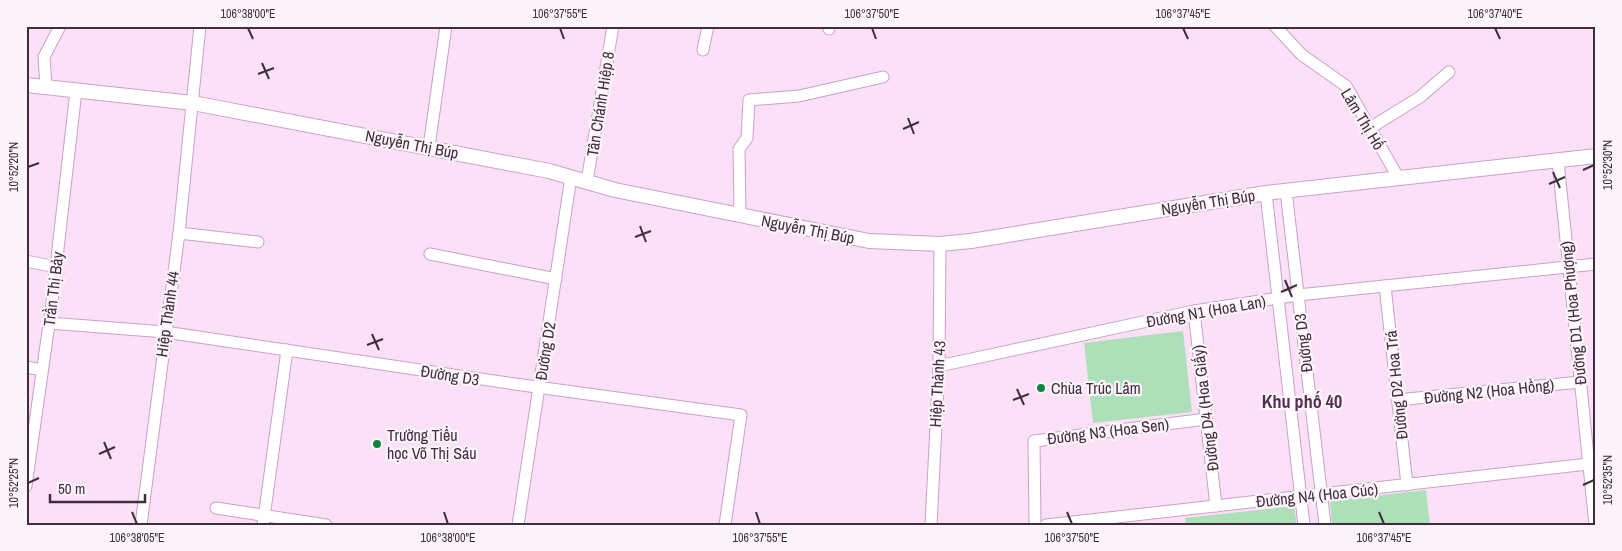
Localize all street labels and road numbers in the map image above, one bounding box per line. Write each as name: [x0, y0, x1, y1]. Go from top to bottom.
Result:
street label: Tân Chánh Hiệp 8: [581, 50, 619, 158]
street label: Lâm Thị Hố: [1336, 84, 1390, 154]
street label: Nguyễn Thị Búp: [363, 124, 461, 164]
street label: Nguyễn Thị Búp: [1160, 184, 1256, 220]
street label: Nguyễn Thị Búp: [759, 209, 857, 249]
street label: Đường D1 (Hoa Phượng): [1555, 240, 1591, 386]
street label: Trần Thị Bảy: [38, 250, 69, 328]
street label: Hiệp Thành 44: [150, 270, 184, 358]
street label: Đường N1 (Hoa Lan): [1144, 290, 1268, 332]
street label: Đường D3: [1288, 312, 1318, 374]
street label: Đường D2: [530, 320, 560, 382]
street label: Đường D2 Hoa Trá: [1379, 329, 1413, 441]
street label: Hiệp Thành 43: [924, 340, 950, 428]
street label: Đường D4 (Hoa Giấy): [1186, 344, 1224, 472]
street label: Đường D3: [419, 360, 481, 390]
street label: Đường N2 (Hoa Hồng): [1423, 373, 1555, 409]
street label: Đường N3 (Hoa Sen): [1046, 413, 1170, 449]
street label: Đường N4 (Hoa Cúc): [1255, 478, 1379, 512]

